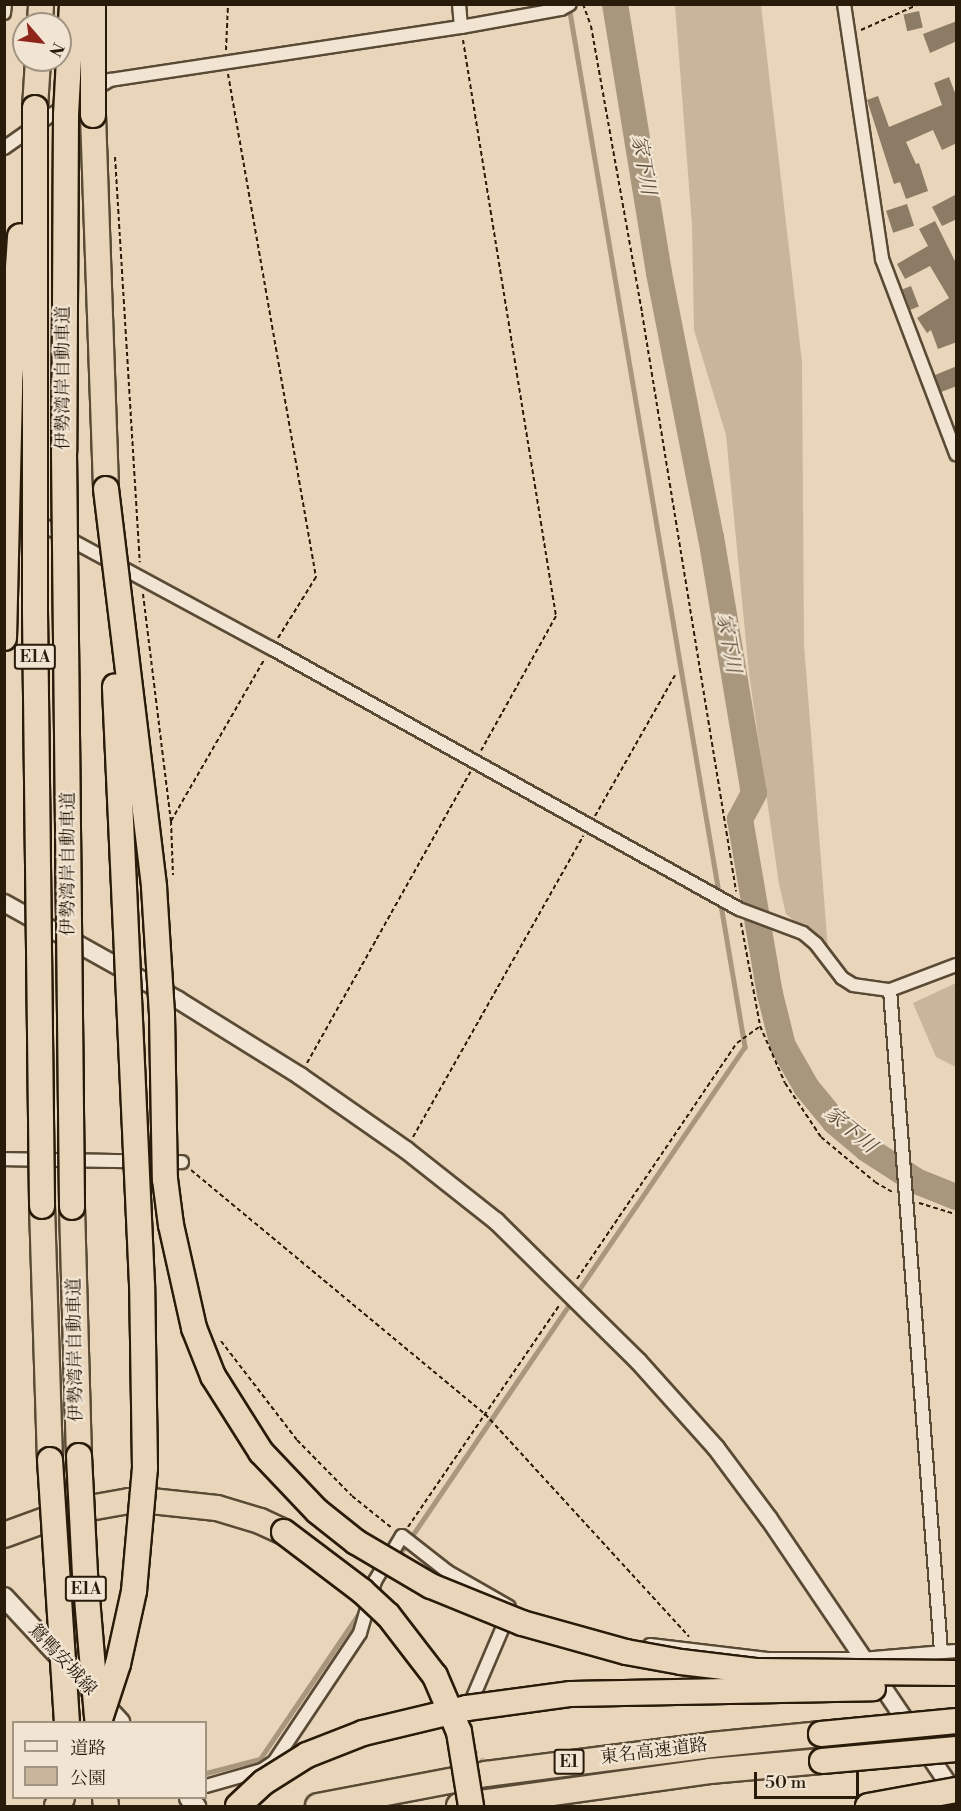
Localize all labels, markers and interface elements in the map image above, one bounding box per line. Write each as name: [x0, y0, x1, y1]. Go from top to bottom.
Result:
north arrow: [12, 12, 72, 72]
text: N: [44, 39, 68, 60]
water label: 家下川: [626, 133, 660, 197]
street label: 伊勢湾岸自動車道: [53, 306, 75, 450]
water label: 家下川: [711, 611, 745, 675]
road number: E1A: [12, 644, 57, 670]
street label: 伊勢湾岸自動車道: [58, 792, 80, 936]
water label: 家下川: [819, 1102, 881, 1158]
street label: 伊勢湾岸自動車道: [64, 1278, 88, 1422]
road number: E1A: [64, 1576, 109, 1602]
street label: 鴛鴨安城線: [23, 1620, 101, 1700]
legend: [12, 1721, 207, 1799]
street label: 東名高速道路: [599, 1735, 709, 1769]
text: 道路: [70, 1737, 106, 1760]
road number: E1: [552, 1749, 586, 1775]
scale bar: [757, 1760, 862, 1798]
text: 公園: [70, 1767, 106, 1790]
text: 50 m: [765, 1771, 806, 1794]

